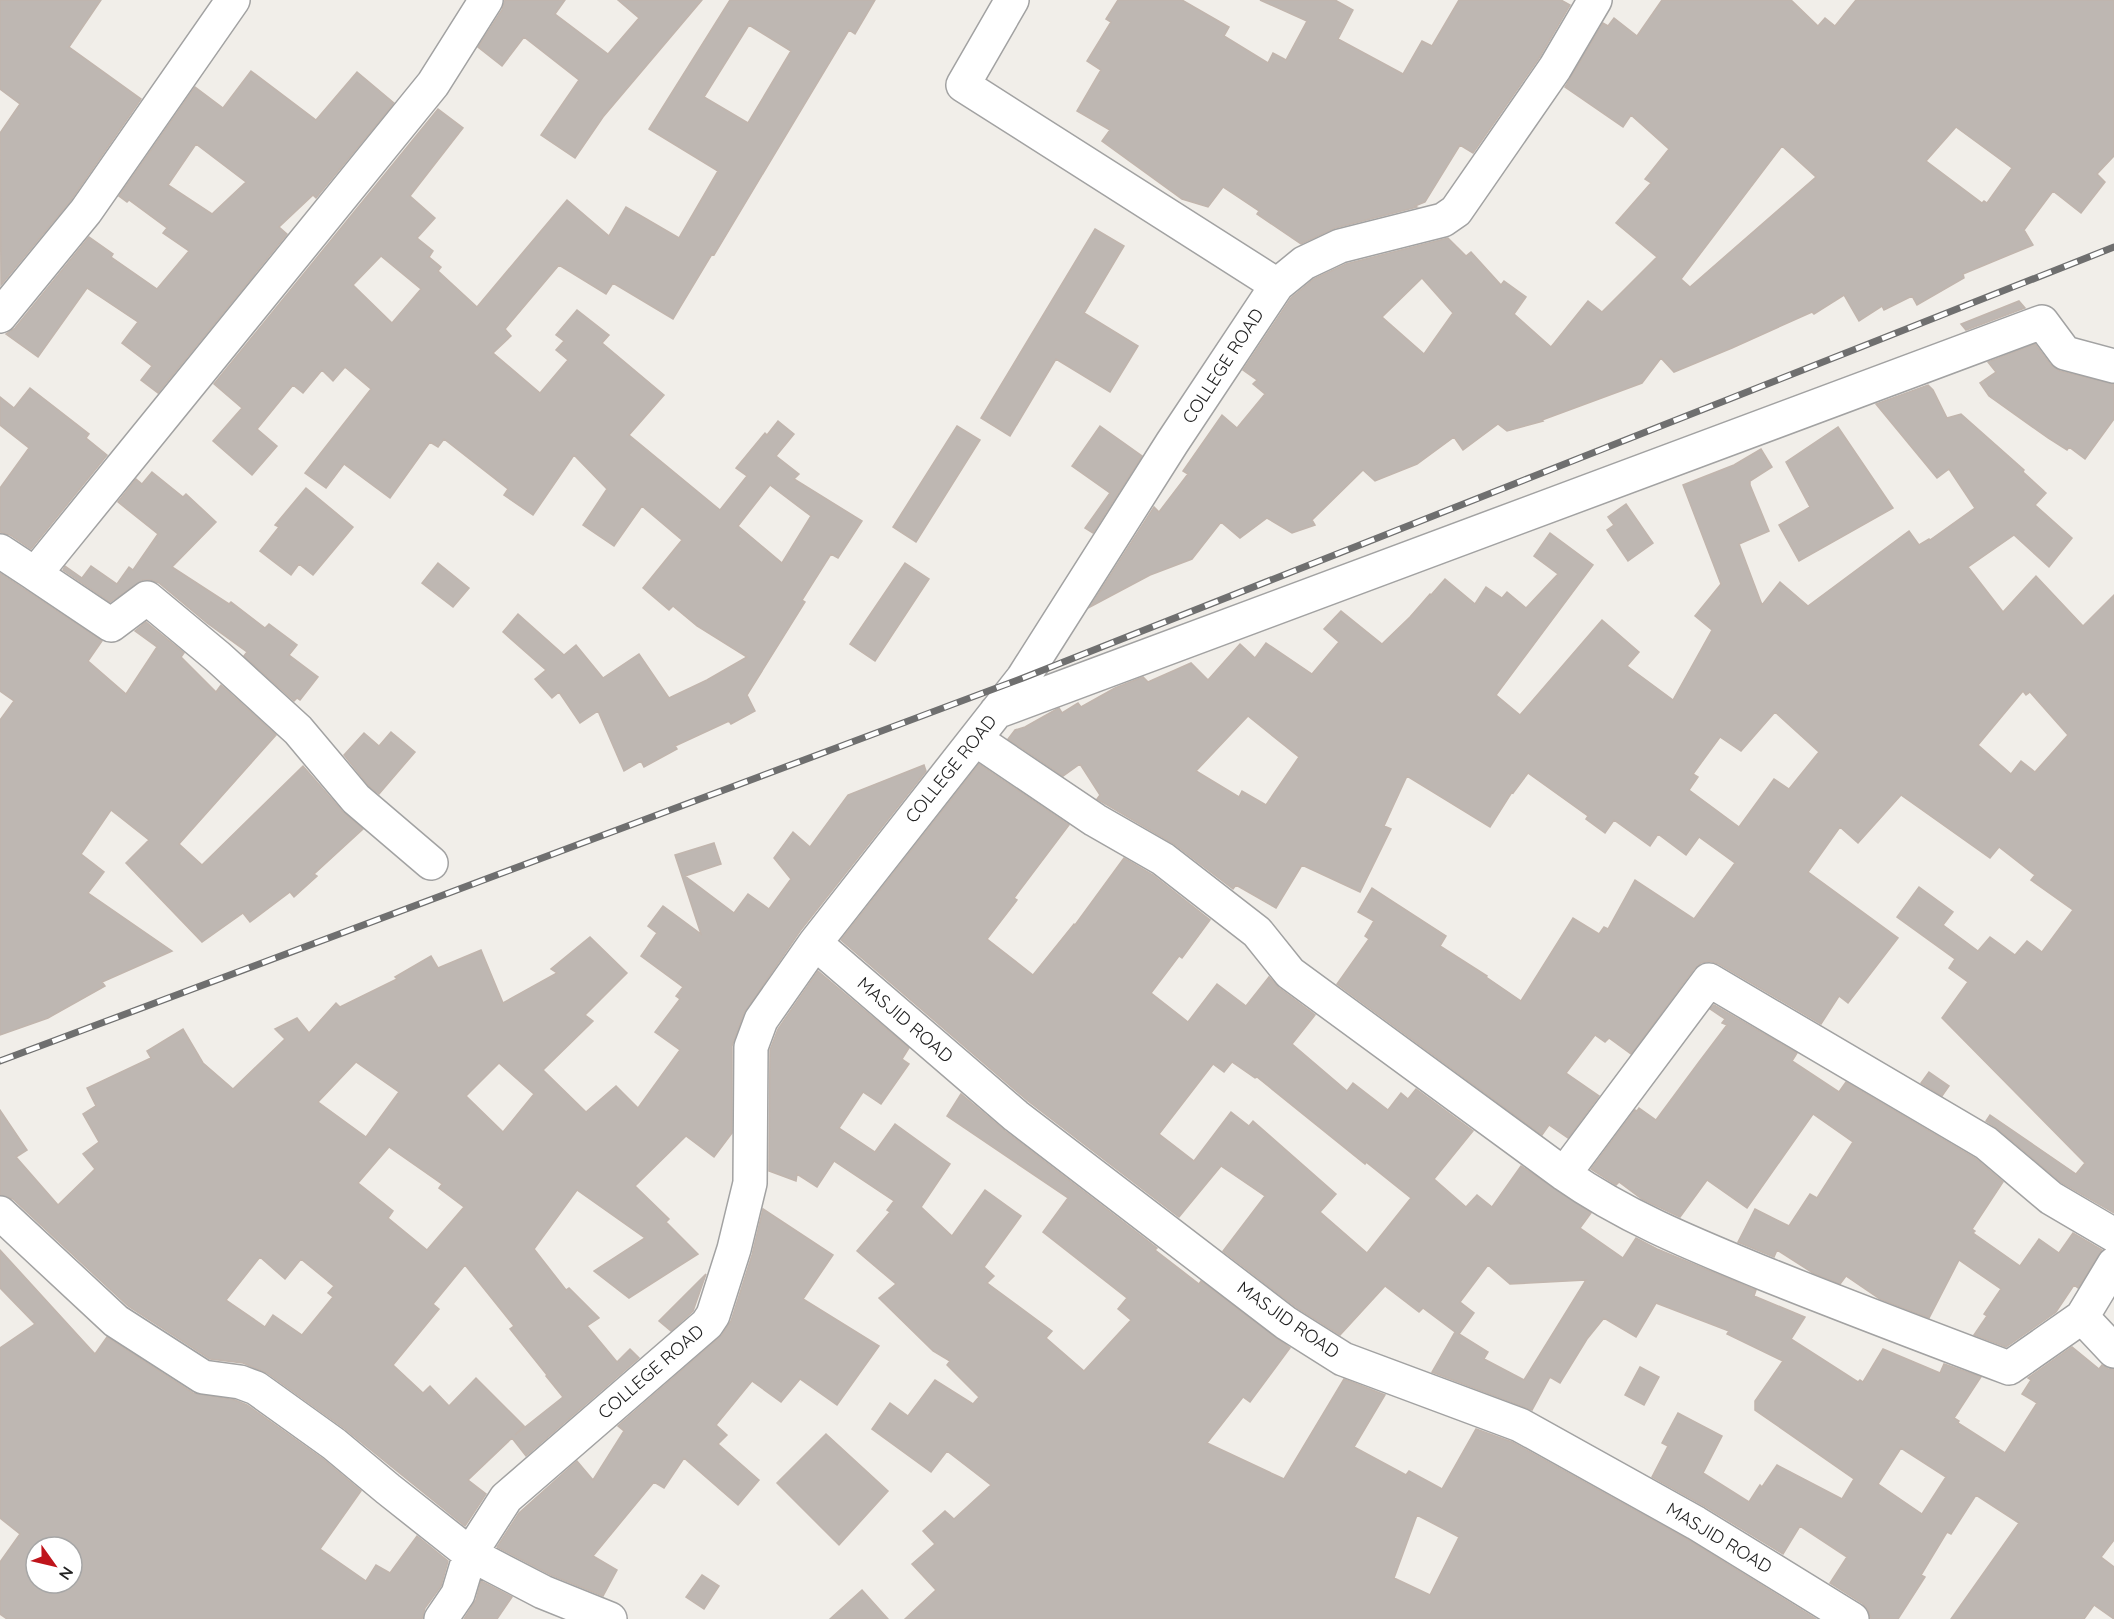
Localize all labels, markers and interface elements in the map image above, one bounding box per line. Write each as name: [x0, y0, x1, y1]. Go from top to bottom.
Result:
street label: COLLEGE ROAD: [1177, 304, 1268, 428]
street label: COLLEGE ROAD: [900, 710, 1001, 827]
street label: MASJID ROAD: [853, 972, 958, 1068]
street label: MASJID ROAD: [1233, 1276, 1344, 1363]
street label: COLLEGE ROAD: [593, 1319, 708, 1424]
street label: MASJID ROAD: [1662, 1497, 1776, 1578]
north arrow: [24, 1535, 84, 1595]
text: N: [55, 1563, 78, 1584]

